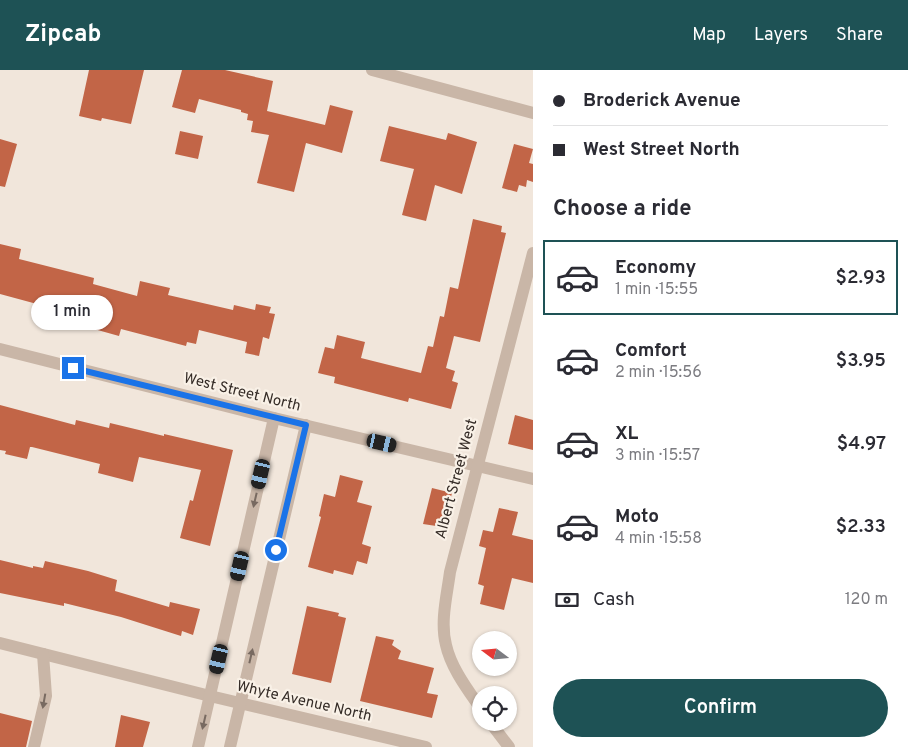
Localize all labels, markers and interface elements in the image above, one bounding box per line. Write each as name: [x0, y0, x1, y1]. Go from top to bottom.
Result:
text: Zipcab: [25, 20, 101, 50]
text: Map: [692, 24, 726, 47]
text: Layers: [754, 24, 808, 47]
text: Share: [836, 24, 883, 47]
text: Broderick Avenue: [583, 89, 741, 113]
text: West Street North: [583, 138, 740, 162]
text: Choose a ride: [553, 196, 691, 223]
icon: car: [555, 255, 600, 300]
text: Economy: [615, 256, 696, 280]
text: $2.93: [836, 266, 886, 290]
text: 1 min · 15:55: [615, 280, 698, 300]
callout: 1 min: [32, 296, 114, 330]
text: 1 min: [53, 302, 91, 322]
icon: car: [555, 338, 600, 383]
text: Comfort: [615, 339, 687, 363]
text: $3.95: [836, 349, 886, 373]
route end: [62, 357, 84, 379]
text: 2 min · 15:56: [615, 363, 702, 383]
street label: West Street North: [182, 369, 302, 417]
street label: Albert Street West: [432, 417, 482, 541]
icon: car: [555, 421, 600, 466]
text: XL: [615, 422, 638, 446]
car: [365, 432, 398, 454]
text: $4.97: [837, 432, 886, 456]
text: 3 min · 15:57: [615, 446, 700, 466]
car: [250, 458, 271, 490]
one-way arrow: [251, 492, 259, 507]
icon: car: [555, 504, 600, 549]
text: Moto: [615, 505, 659, 529]
text: $2.33: [836, 515, 886, 539]
text: 4 min · 15:58: [615, 529, 702, 549]
route start: [265, 539, 287, 561]
car: [229, 550, 250, 582]
icon: cash: [553, 586, 581, 614]
text: Cash: [593, 588, 635, 612]
text: 120 m: [845, 590, 888, 610]
north arrow: [472, 631, 518, 676]
map controls: [472, 631, 517, 731]
car: [208, 643, 229, 675]
one-way arrow: [247, 648, 255, 663]
street label: Whyte Avenue North: [235, 677, 373, 727]
button: Confirm: [553, 679, 888, 737]
button: locate: [472, 686, 517, 731]
one-way arrow: [40, 693, 48, 709]
one-way arrow: [200, 714, 208, 729]

